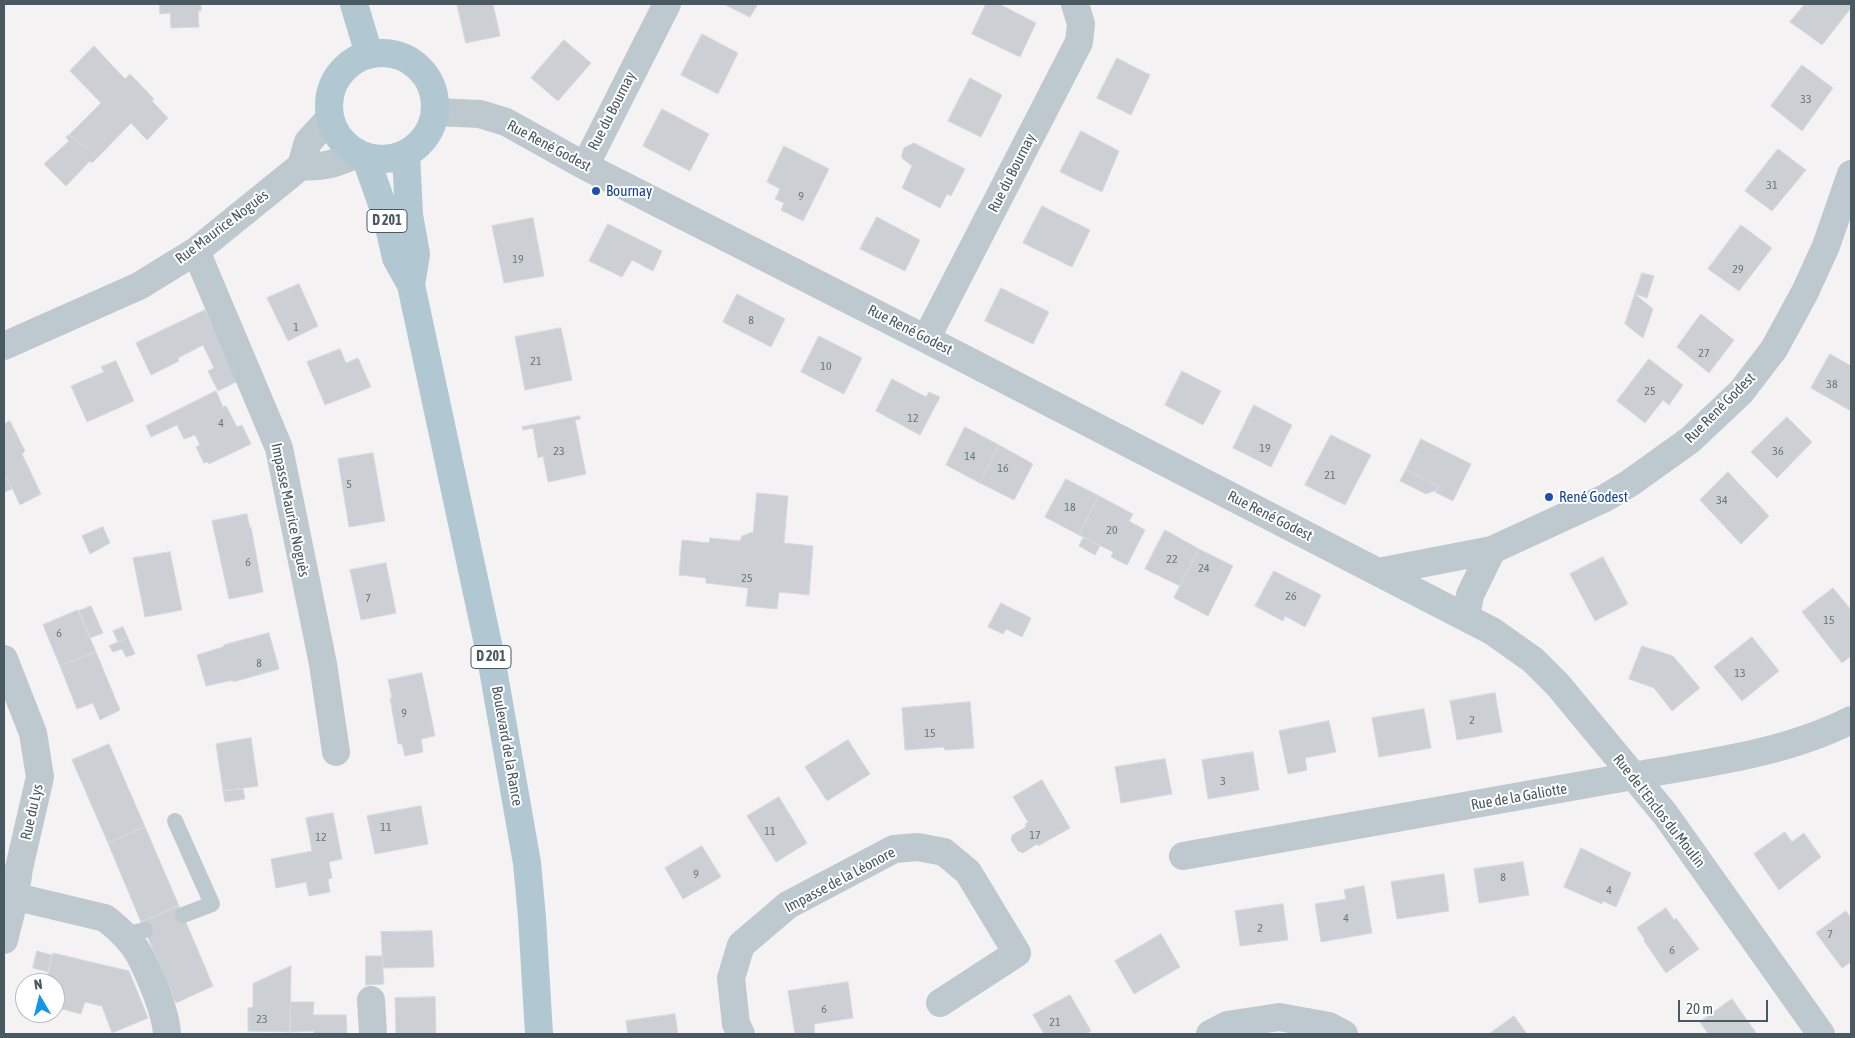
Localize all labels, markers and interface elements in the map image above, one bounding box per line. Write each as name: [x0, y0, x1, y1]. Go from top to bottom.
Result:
street label: Rue du Bournay: [584, 68, 640, 154]
house number: 33: [1800, 92, 1812, 106]
street label: Rue René Godest: [504, 116, 594, 176]
street label: Rue du Bournay: [984, 130, 1040, 216]
house number: 31: [1766, 178, 1778, 192]
place label: Bournay: [606, 182, 652, 200]
marker: Bournay: [590, 185, 602, 197]
street label: Rue Maurice Noguès: [172, 186, 272, 268]
house number: 9: [798, 189, 804, 203]
road number: D 201: [367, 210, 407, 232]
house number: 19: [512, 252, 524, 266]
house number: 29: [1732, 262, 1744, 276]
street label: Rue René Godest: [865, 301, 955, 359]
house number: 8: [748, 313, 754, 327]
house number: 1: [293, 320, 299, 334]
house number: 27: [1698, 346, 1710, 360]
house number: 21: [530, 354, 542, 368]
house number: 10: [820, 359, 832, 373]
street label: Rue René Godest: [1681, 369, 1759, 447]
house number: 38: [1826, 377, 1838, 391]
house number: 25: [1644, 384, 1656, 398]
house number: 12: [907, 411, 919, 425]
house number: 4: [218, 416, 224, 430]
street label: Impasse Maurice Noguès: [267, 441, 313, 579]
house number: 19: [1259, 441, 1271, 455]
house number: 23: [553, 444, 565, 458]
house number: 36: [1772, 444, 1784, 458]
house number: 14: [964, 449, 976, 463]
house number: 16: [997, 461, 1009, 475]
house number: 21: [1324, 468, 1336, 482]
house number: 5: [346, 477, 352, 491]
street label: Rue René Godest: [1225, 487, 1315, 545]
place label: René Godest: [1559, 488, 1628, 506]
marker: René Godest: [1543, 491, 1555, 503]
house number: 34: [1716, 493, 1728, 507]
house number: 18: [1064, 500, 1076, 514]
house number: 20: [1106, 523, 1118, 537]
house number: 22: [1166, 552, 1178, 566]
house number: 6: [245, 555, 251, 569]
house number: 24: [1198, 561, 1210, 575]
house number: 25: [741, 571, 753, 585]
house number: 26: [1285, 589, 1297, 603]
house number: 7: [365, 591, 371, 605]
house number: 15: [1823, 613, 1835, 627]
house number: 6: [56, 626, 62, 640]
road number: D 201: [471, 646, 511, 669]
house number: 8: [256, 656, 262, 670]
house number: 13: [1734, 666, 1746, 680]
street label: Boulevard de la Rance: [488, 685, 526, 807]
house number: 9: [401, 706, 407, 720]
house number: 2: [1469, 713, 1475, 727]
house number: 15: [924, 726, 936, 740]
street label: Rue de l'Enclos du Moulin: [1609, 751, 1709, 871]
house number: 3: [1220, 774, 1226, 788]
street label: Rue de la Galiotte: [1470, 780, 1568, 814]
street label: Rue du Lys: [17, 782, 47, 842]
house number: 11: [380, 820, 392, 834]
house number: 11: [764, 824, 776, 838]
house number: 17: [1029, 828, 1041, 842]
house number: 12: [315, 830, 327, 844]
street label: Impasse de la Léonore: [782, 843, 898, 917]
house number: 9: [693, 867, 699, 881]
house number: 8: [1500, 870, 1506, 884]
house number: 4: [1606, 883, 1612, 897]
house number: 4: [1343, 911, 1349, 925]
house number: 2: [1257, 921, 1263, 935]
house number: 7: [1827, 927, 1833, 941]
house number: 6: [1669, 943, 1675, 957]
north arrow: [15, 973, 65, 1023]
text: N: [33, 976, 43, 993]
scale bar: [1680, 990, 1770, 1022]
text: 20 m: [1686, 1000, 1713, 1017]
house number: 6: [821, 1002, 827, 1016]
house number: 23: [256, 1012, 268, 1026]
house number: 21: [1049, 1015, 1061, 1029]

